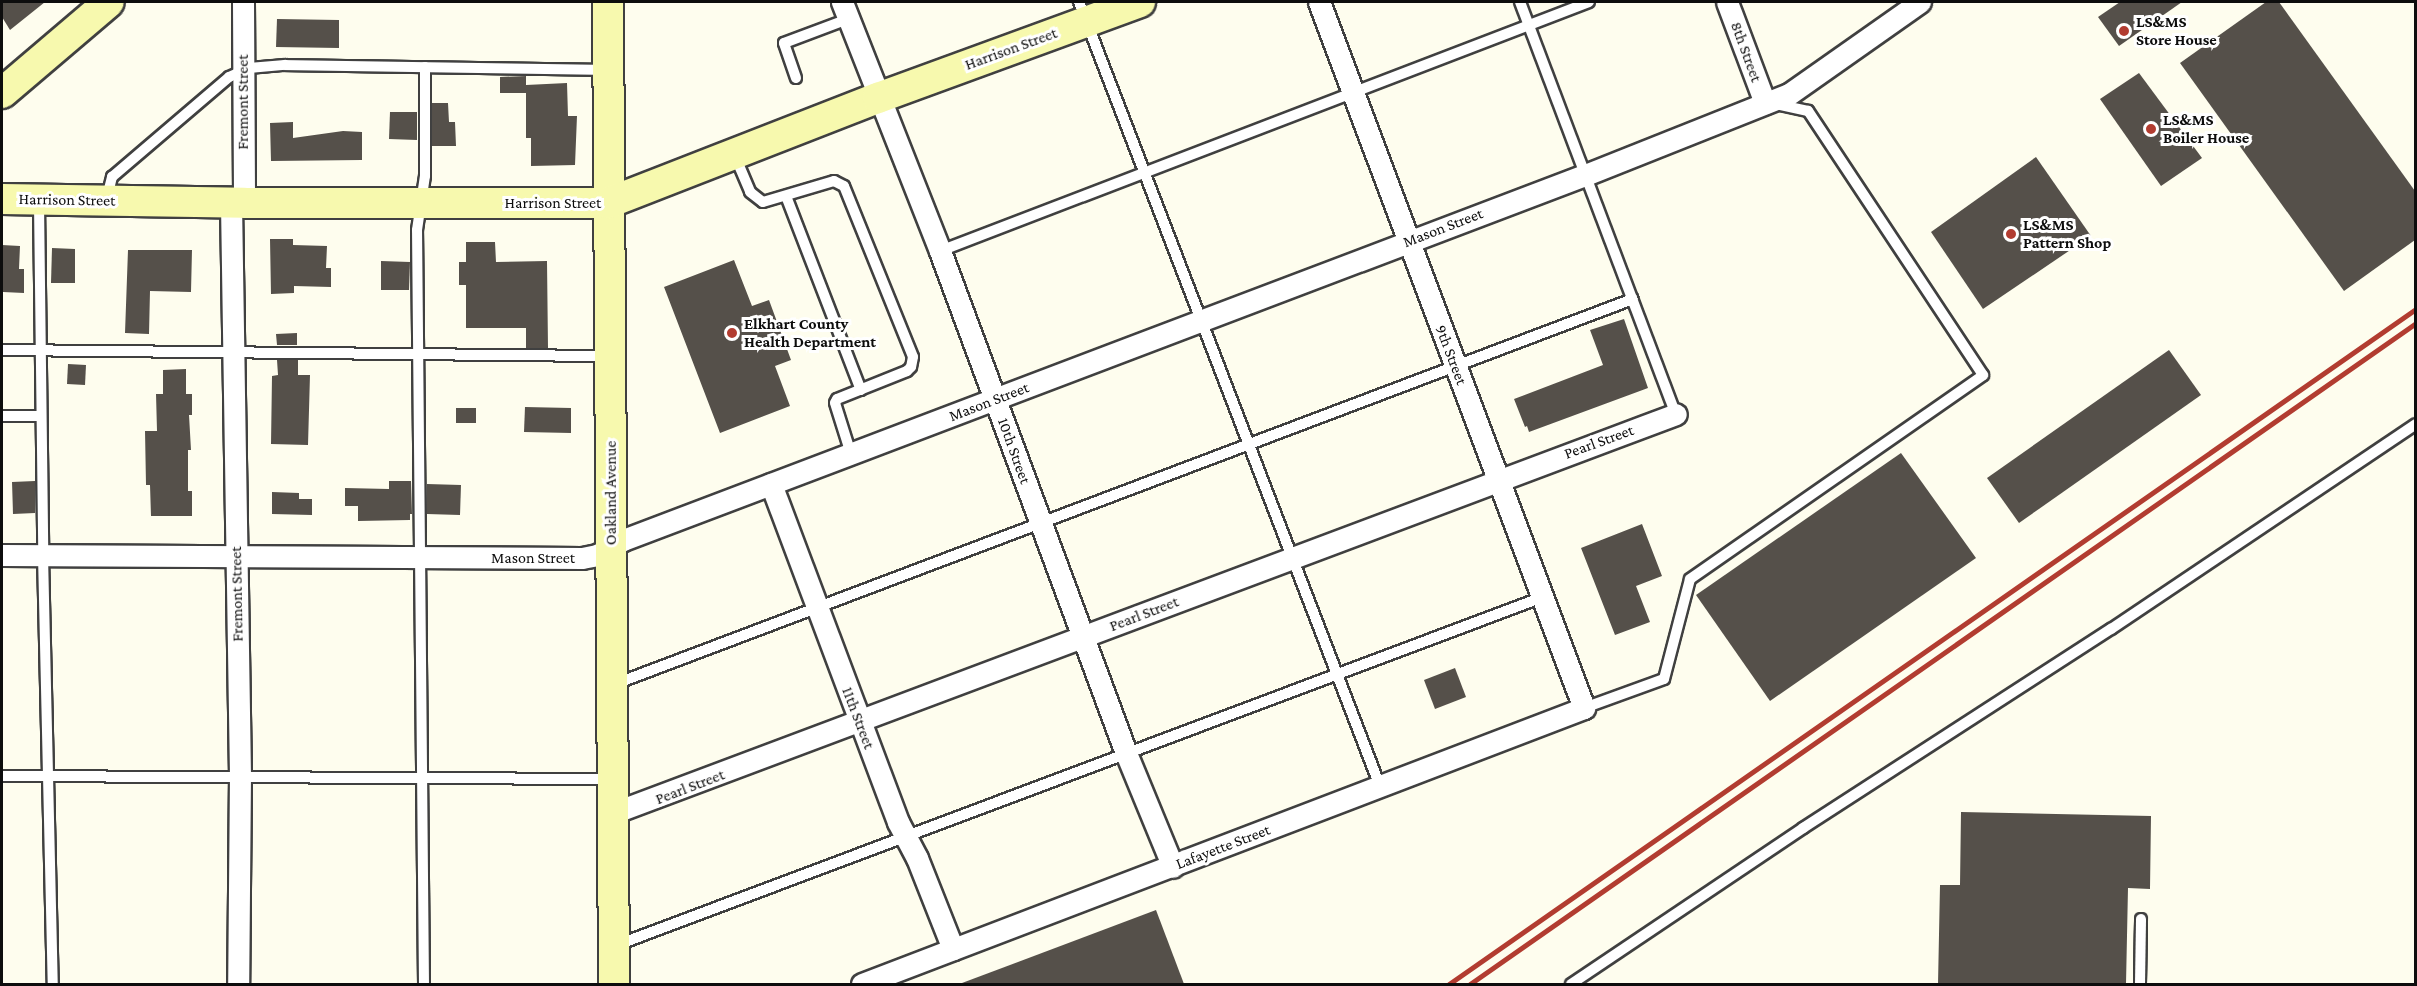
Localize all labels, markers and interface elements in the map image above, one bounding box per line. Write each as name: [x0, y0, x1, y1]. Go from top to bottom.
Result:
place label: LS&MS Store House: [2136, 12, 2217, 50]
street label: 8th Street: [1726, 19, 1766, 85]
street label: Harrison Street: [962, 23, 1060, 75]
marker: LS&MS Store House: [2117, 24, 2131, 38]
street label: Fremont Street: [233, 54, 253, 150]
place label: LS&MS Boiler House: [2163, 110, 2249, 148]
marker: LS&MS Boiler House: [2144, 122, 2158, 136]
street label: Harrison Street: [18, 190, 116, 210]
street label: Harrison Street: [505, 193, 601, 213]
street label: Mason Street: [1400, 204, 1486, 252]
place label: LS&MS Pattern Shop: [2023, 215, 2111, 253]
marker: LS&MS Pattern Shop: [2004, 227, 2018, 241]
place label: Elkhart County Health Department: [744, 314, 876, 352]
street label: 9th Street: [1431, 322, 1471, 388]
marker: Elkhart County Health Department: [725, 326, 739, 340]
street label: Mason Street: [946, 378, 1032, 426]
street label: 10th Street: [993, 415, 1035, 487]
street label: Pearl Street: [1562, 421, 1636, 463]
street label: Oakland Avenue: [601, 441, 621, 545]
street label: Fremont Street: [227, 546, 247, 642]
street label: Mason Street: [491, 548, 575, 568]
street label: Pearl Street: [1107, 592, 1181, 636]
street label: 11th Street: [837, 684, 879, 752]
street label: Pearl Street: [653, 765, 727, 809]
street label: Lafayette Street: [1173, 820, 1273, 874]

